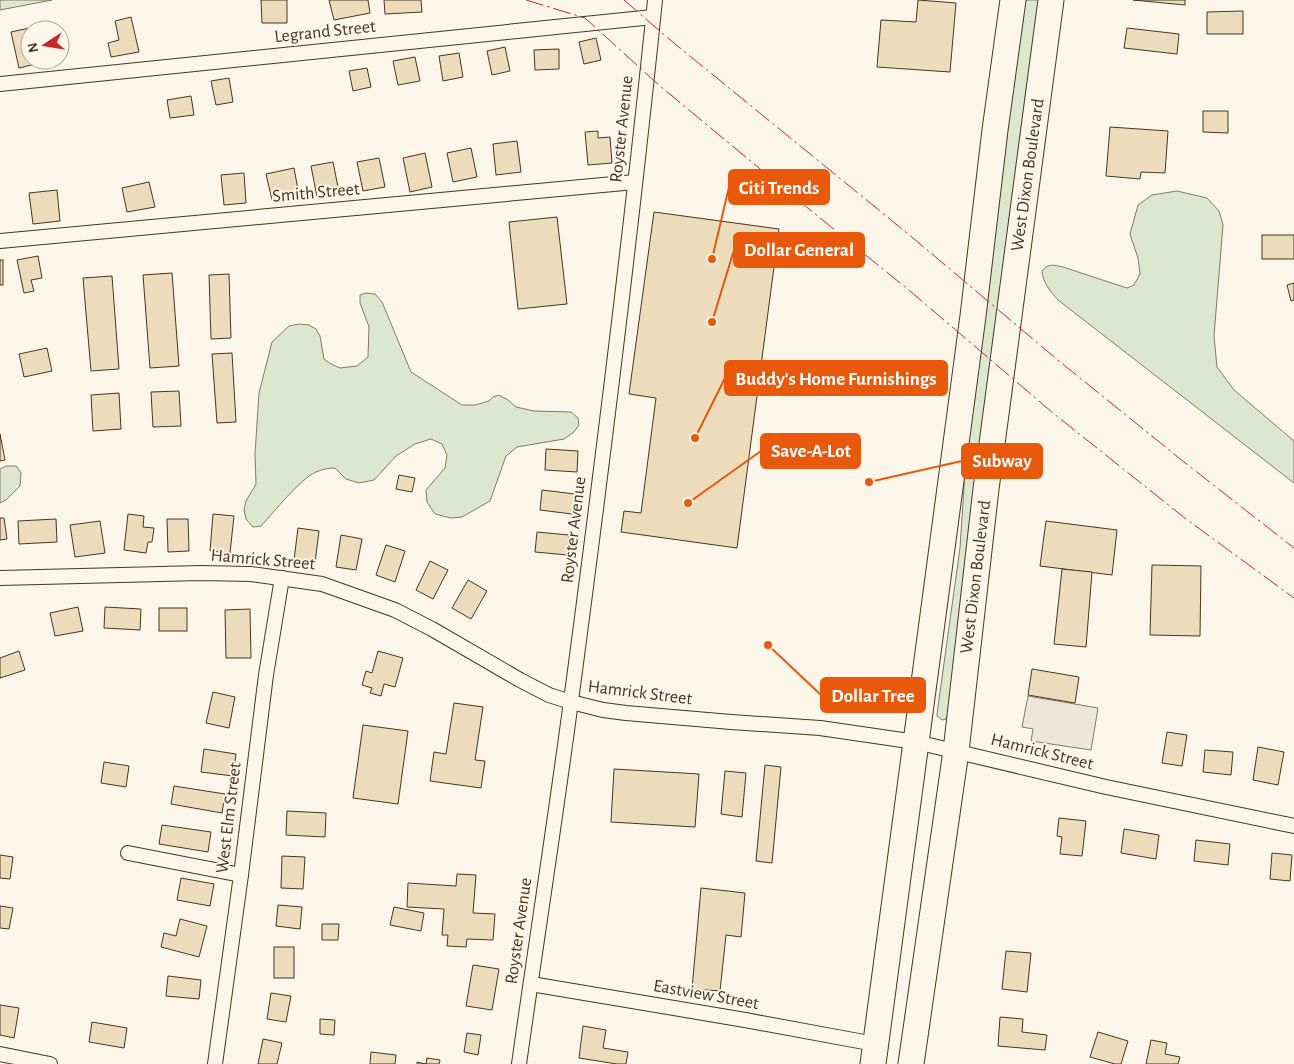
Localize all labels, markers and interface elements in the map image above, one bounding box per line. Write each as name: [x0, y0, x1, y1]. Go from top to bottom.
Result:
street label: Legrand Street: [273, 18, 377, 46]
north arrow: [20, 20, 70, 70]
text: N: [25, 41, 41, 54]
street label: Royster Avenue: [607, 75, 637, 183]
street label: West Dixon Boulevard: [1008, 97, 1048, 253]
callout: Citi Trends: [729, 170, 829, 204]
text: Citi Trends: [739, 179, 819, 198]
street label: Smith Street: [272, 180, 361, 206]
callout: Dollar General: [734, 233, 864, 267]
text: Dollar General: [744, 241, 854, 260]
callout: Buddy's Home Furnishings: [725, 361, 947, 395]
text: Buddy's Home Furnishings: [735, 370, 937, 389]
callout: Save-A-Lot: [761, 434, 860, 468]
text: Save-A-Lot: [771, 442, 852, 461]
callout: Subway: [962, 444, 1042, 478]
text: Subway: [972, 452, 1032, 471]
street label: Royster Avenue: [559, 476, 589, 584]
street label: West Dixon Boulevard: [958, 499, 994, 655]
street label: Hamrick Street: [210, 546, 316, 574]
street label: Hamrick Street: [587, 678, 693, 708]
callout: Dollar Tree: [821, 678, 925, 712]
text: Dollar Tree: [831, 687, 915, 706]
street label: Hamrick Street: [989, 731, 1095, 773]
street label: West Elm Street: [213, 761, 245, 875]
street label: Royster Avenue: [503, 877, 535, 985]
street label: Eastview Street: [652, 977, 760, 1013]

